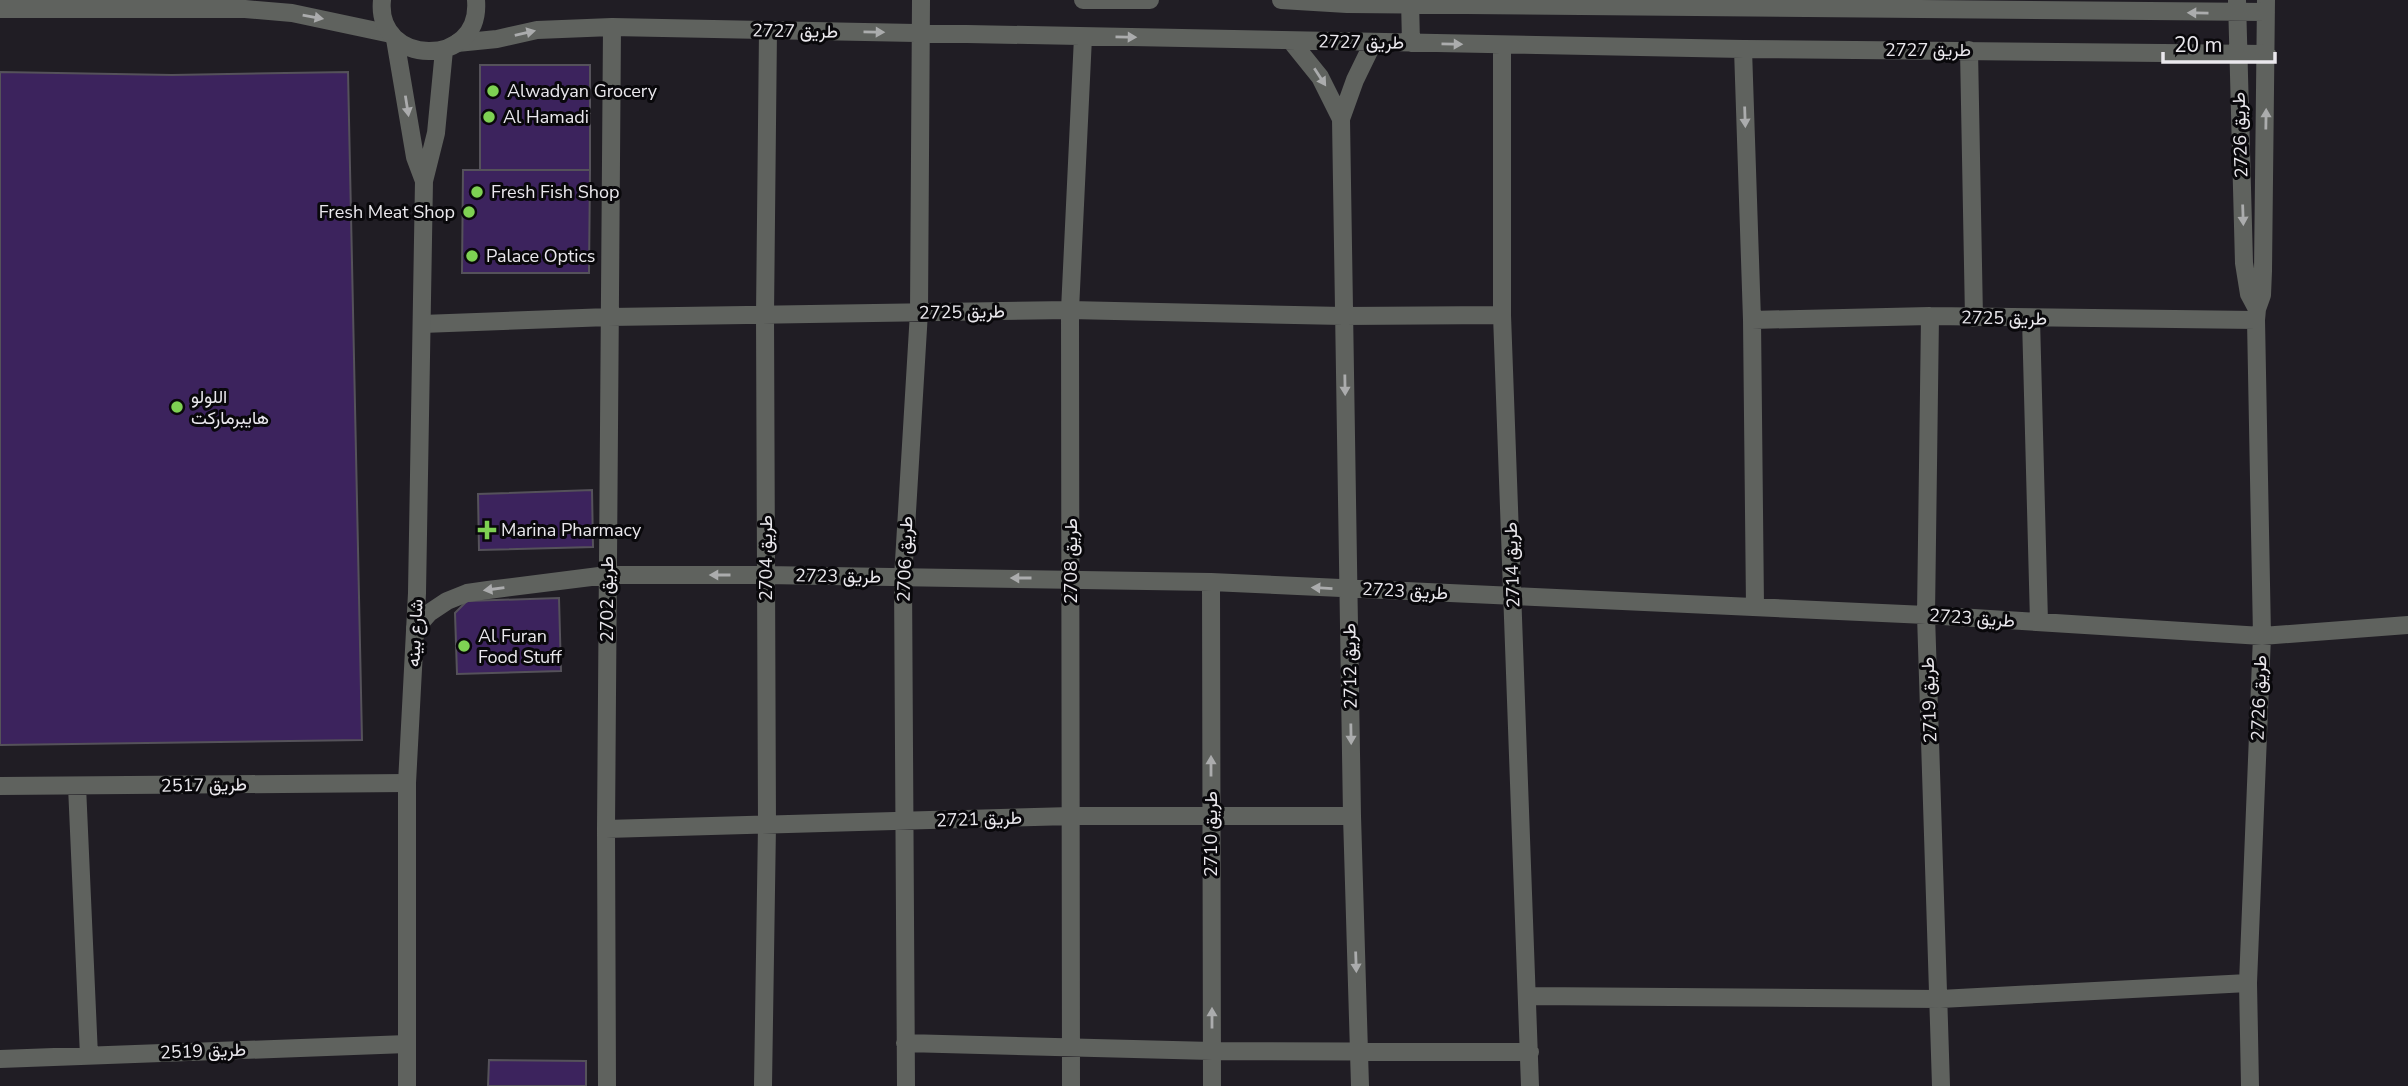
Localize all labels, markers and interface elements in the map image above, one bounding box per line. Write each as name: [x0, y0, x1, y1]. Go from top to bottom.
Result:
one-way arrow: [2186, 7, 2208, 19]
one-way arrow: [302, 12, 324, 23]
street label: طريق 2727: [752, 18, 838, 44]
scale bar: [2163, 21, 2275, 65]
one-way arrow: [514, 27, 536, 38]
one-way arrow: [863, 27, 885, 38]
street label: طريق 2727: [1318, 29, 1404, 55]
text: 20 m: [2174, 31, 2223, 59]
one-way arrow: [1115, 32, 1137, 43]
one-way arrow: [1441, 38, 1463, 49]
street label: طريق 2727: [1885, 38, 1971, 62]
one-way arrow: [1313, 68, 1326, 87]
place label: Alwadyan Grocery: [507, 79, 658, 103]
marker: Alwadyan Grocery: [485, 83, 501, 99]
street label: طريق 2726: [2227, 92, 2253, 178]
one-way arrow: [402, 95, 413, 117]
place label: Al Hamadi: [503, 105, 589, 129]
one-way arrow: [1740, 106, 1751, 128]
one-way arrow: [2260, 108, 2272, 130]
marker: Al Hamadi: [481, 109, 497, 125]
place label: Fresh Fish Shop: [491, 180, 619, 204]
marker: Fresh Fish Shop: [469, 184, 485, 200]
place label: Fresh Meat Shop: [319, 200, 455, 224]
marker: Fresh Meat Shop: [461, 204, 477, 220]
one-way arrow: [2237, 204, 2248, 226]
place label: Palace Optics: [486, 244, 595, 268]
marker: Palace Optics: [464, 248, 480, 264]
street label: طريق 2725: [919, 299, 1005, 325]
street label: طريق 2725: [1961, 305, 2047, 331]
one-way arrow: [1339, 374, 1350, 396]
place label: اللولو هايبرماركت: [191, 385, 269, 430]
marker: اللولو هايبرماركت: [169, 399, 185, 415]
street label: طريق 2704: [754, 515, 778, 601]
street label: طريق 2706: [892, 516, 918, 602]
place label: Marina Pharmacy: [501, 518, 642, 542]
street label: طريق 2708: [1059, 518, 1083, 604]
marker: Marina Pharmacy: [479, 522, 495, 538]
street label: طريق 2714: [1499, 522, 1525, 608]
street label: طريق 2702: [595, 556, 619, 642]
street label: طريق 2723: [795, 563, 881, 589]
one-way arrow: [709, 569, 731, 581]
one-way arrow: [1010, 572, 1032, 584]
street label: طريق 2723: [1361, 577, 1449, 605]
one-way arrow: [1311, 582, 1333, 593]
one-way arrow: [483, 584, 505, 595]
street label: شارع بينه: [401, 598, 429, 668]
street label: طريق 2723: [1928, 603, 2016, 633]
street label: طريق 2712: [1337, 623, 1363, 709]
place label: Al Furan Food Stuff: [478, 624, 563, 669]
marker: Al Furan Food Stuff: [456, 638, 472, 654]
street label: طريق 2726: [2246, 655, 2272, 741]
street label: طريق 2719: [1916, 657, 1942, 743]
one-way arrow: [1345, 724, 1357, 746]
one-way arrow: [1205, 755, 1217, 777]
street label: طريق 2517: [161, 772, 247, 798]
street label: طريق 2710: [1199, 791, 1223, 877]
street label: طريق 2721: [936, 806, 1022, 832]
one-way arrow: [1350, 951, 1361, 973]
one-way arrow: [1206, 1007, 1218, 1029]
street label: طريق 2519: [160, 1038, 246, 1064]

